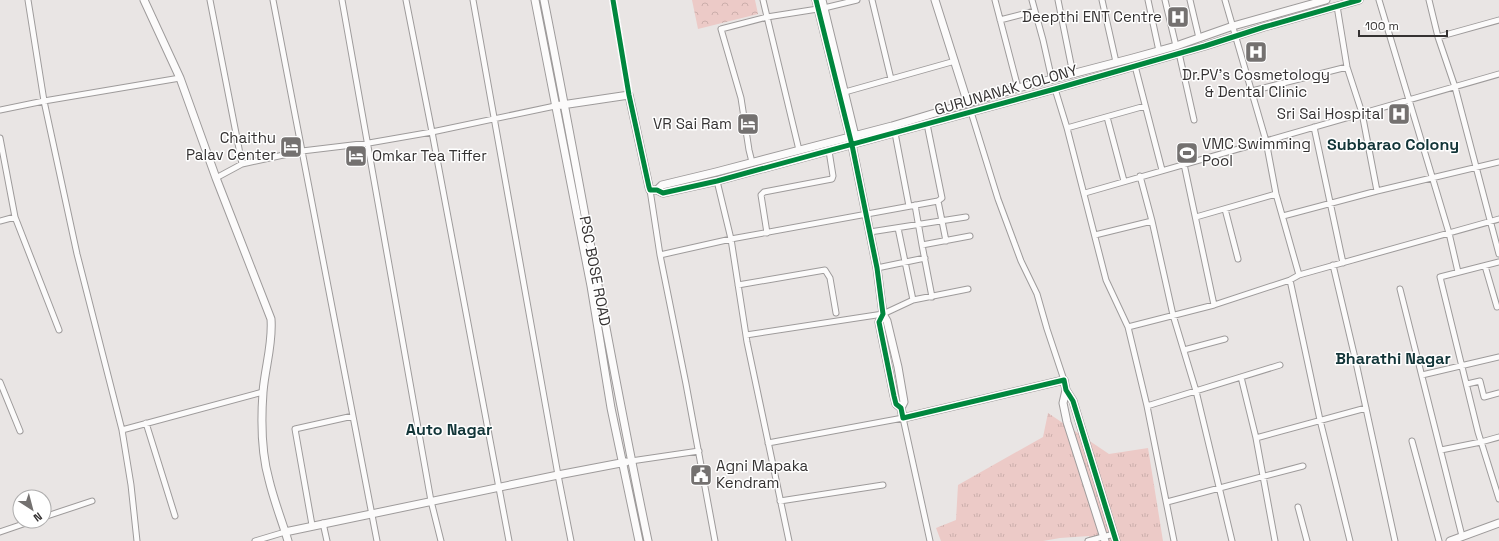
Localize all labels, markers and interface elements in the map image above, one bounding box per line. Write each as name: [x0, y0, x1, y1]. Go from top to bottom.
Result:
hospital icon: Deepthi ENT Centre: [1165, 4, 1191, 30]
place label: Deepthi ENT Centre: [1022, 7, 1162, 26]
scale bar: [1359, 12, 1447, 38]
text: 100 m: [1365, 18, 1399, 34]
hospital icon: Dr.PV's Cosmetology & Dental Clinic: [1243, 39, 1269, 65]
street label: GURUNANAK COLONY: [932, 60, 1080, 119]
place label: Dr.PV's Cosmetology & Dental Clinic: [1182, 65, 1330, 101]
hospital icon: Sri Sai Hospital: [1386, 101, 1412, 127]
place label: Sri Sai Hospital: [1277, 104, 1384, 123]
hotel icon: VR Sai Ram: [735, 111, 761, 137]
place label: VR Sai Ram: [653, 114, 732, 133]
place label: Chaithu Palav Center: [186, 128, 276, 164]
hotel icon: Chaithu Palav Center: [278, 134, 304, 160]
place label: VMC Swimming Pool: [1202, 134, 1311, 170]
district label: Subbarao Colony: [1327, 134, 1459, 155]
sports icon: VMC Swimming Pool: [1174, 140, 1200, 166]
hotel icon: Omkar Tea Tiffer: [343, 143, 369, 169]
place label: Omkar Tea Tiffer: [372, 146, 487, 165]
street label: PSC BOSE ROAD: [575, 214, 616, 328]
district label: Bharathi Nagar: [1335, 348, 1451, 369]
district label: Auto Nagar: [406, 419, 492, 440]
place label: Agni Mapaka Kendram: [716, 456, 809, 492]
public building icon: Agni Mapaka Kendram: [688, 462, 714, 488]
north arrow: [12, 489, 52, 529]
text: N: [31, 509, 45, 525]

